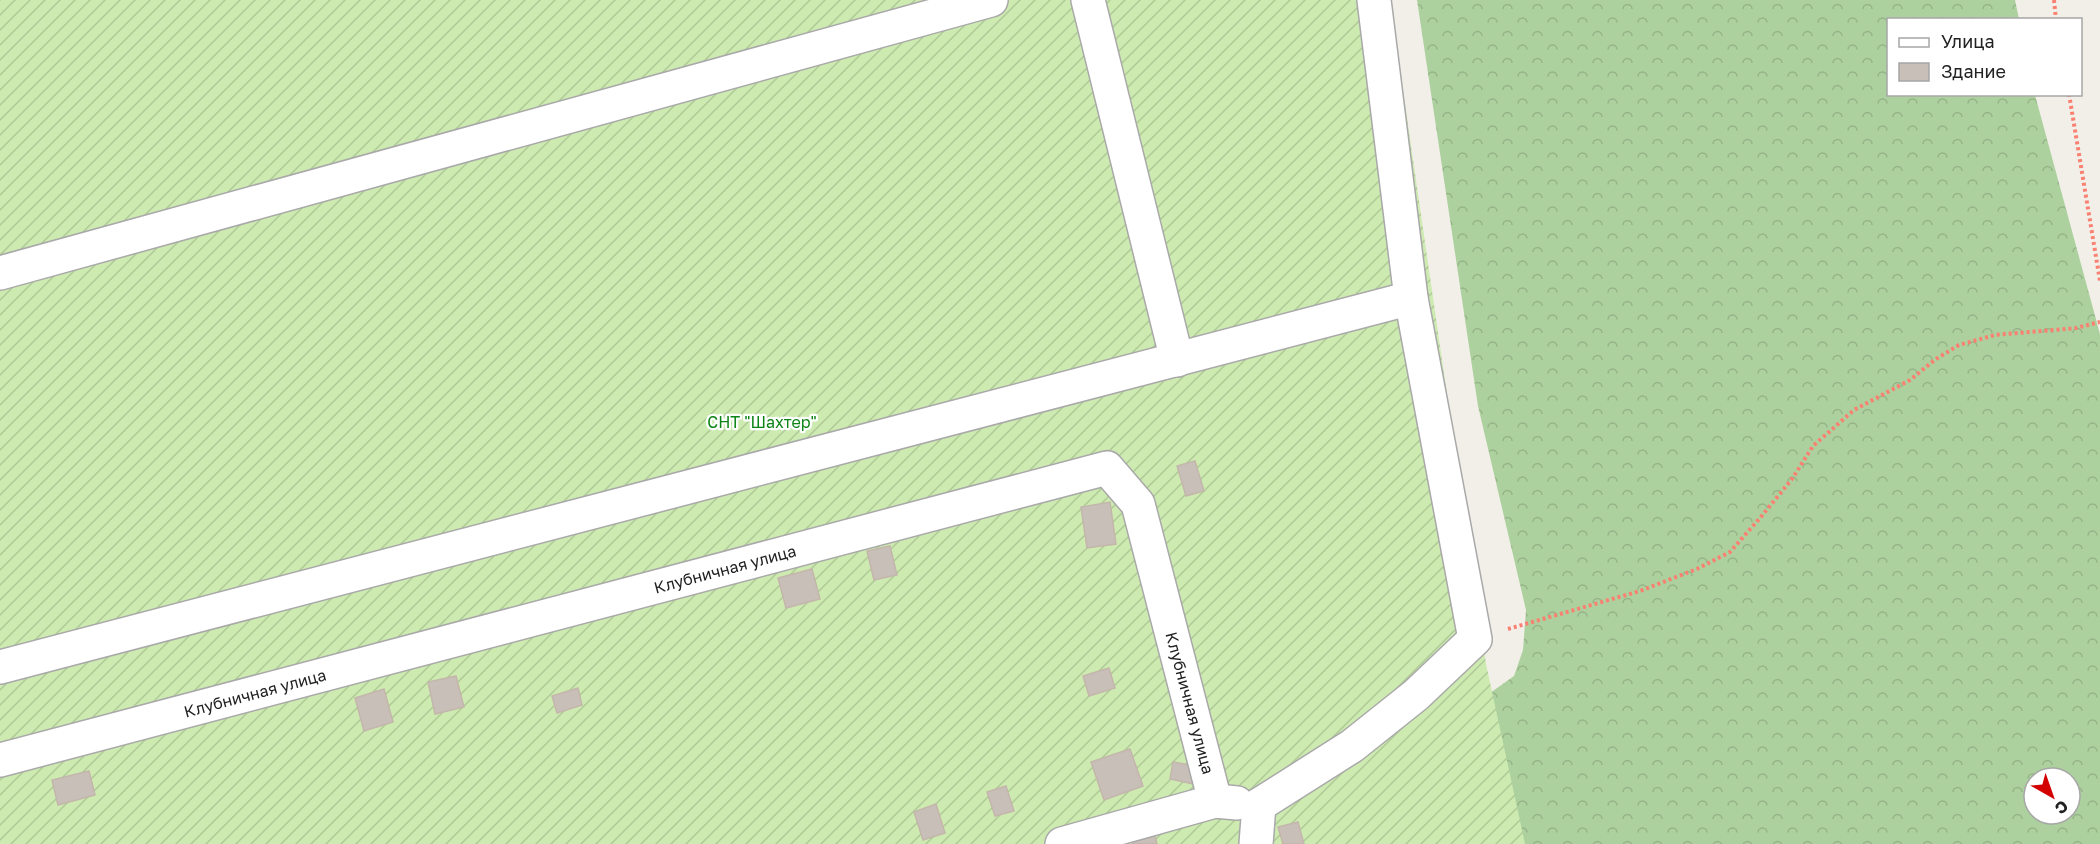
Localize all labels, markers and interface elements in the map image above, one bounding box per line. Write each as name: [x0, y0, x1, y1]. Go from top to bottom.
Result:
legend: [1887, 18, 2082, 96]
text: Улица: [1941, 30, 1995, 52]
text: Здание: [1941, 60, 2006, 82]
park label: СНТ "Шахтер": [707, 412, 817, 432]
street label: Клубничная улица: [652, 540, 798, 598]
street label: Клубничная улица: [1161, 630, 1219, 776]
street label: Клубничная улица: [182, 664, 328, 722]
north arrow: [2022, 766, 2082, 826]
text: С: [2051, 796, 2072, 819]

